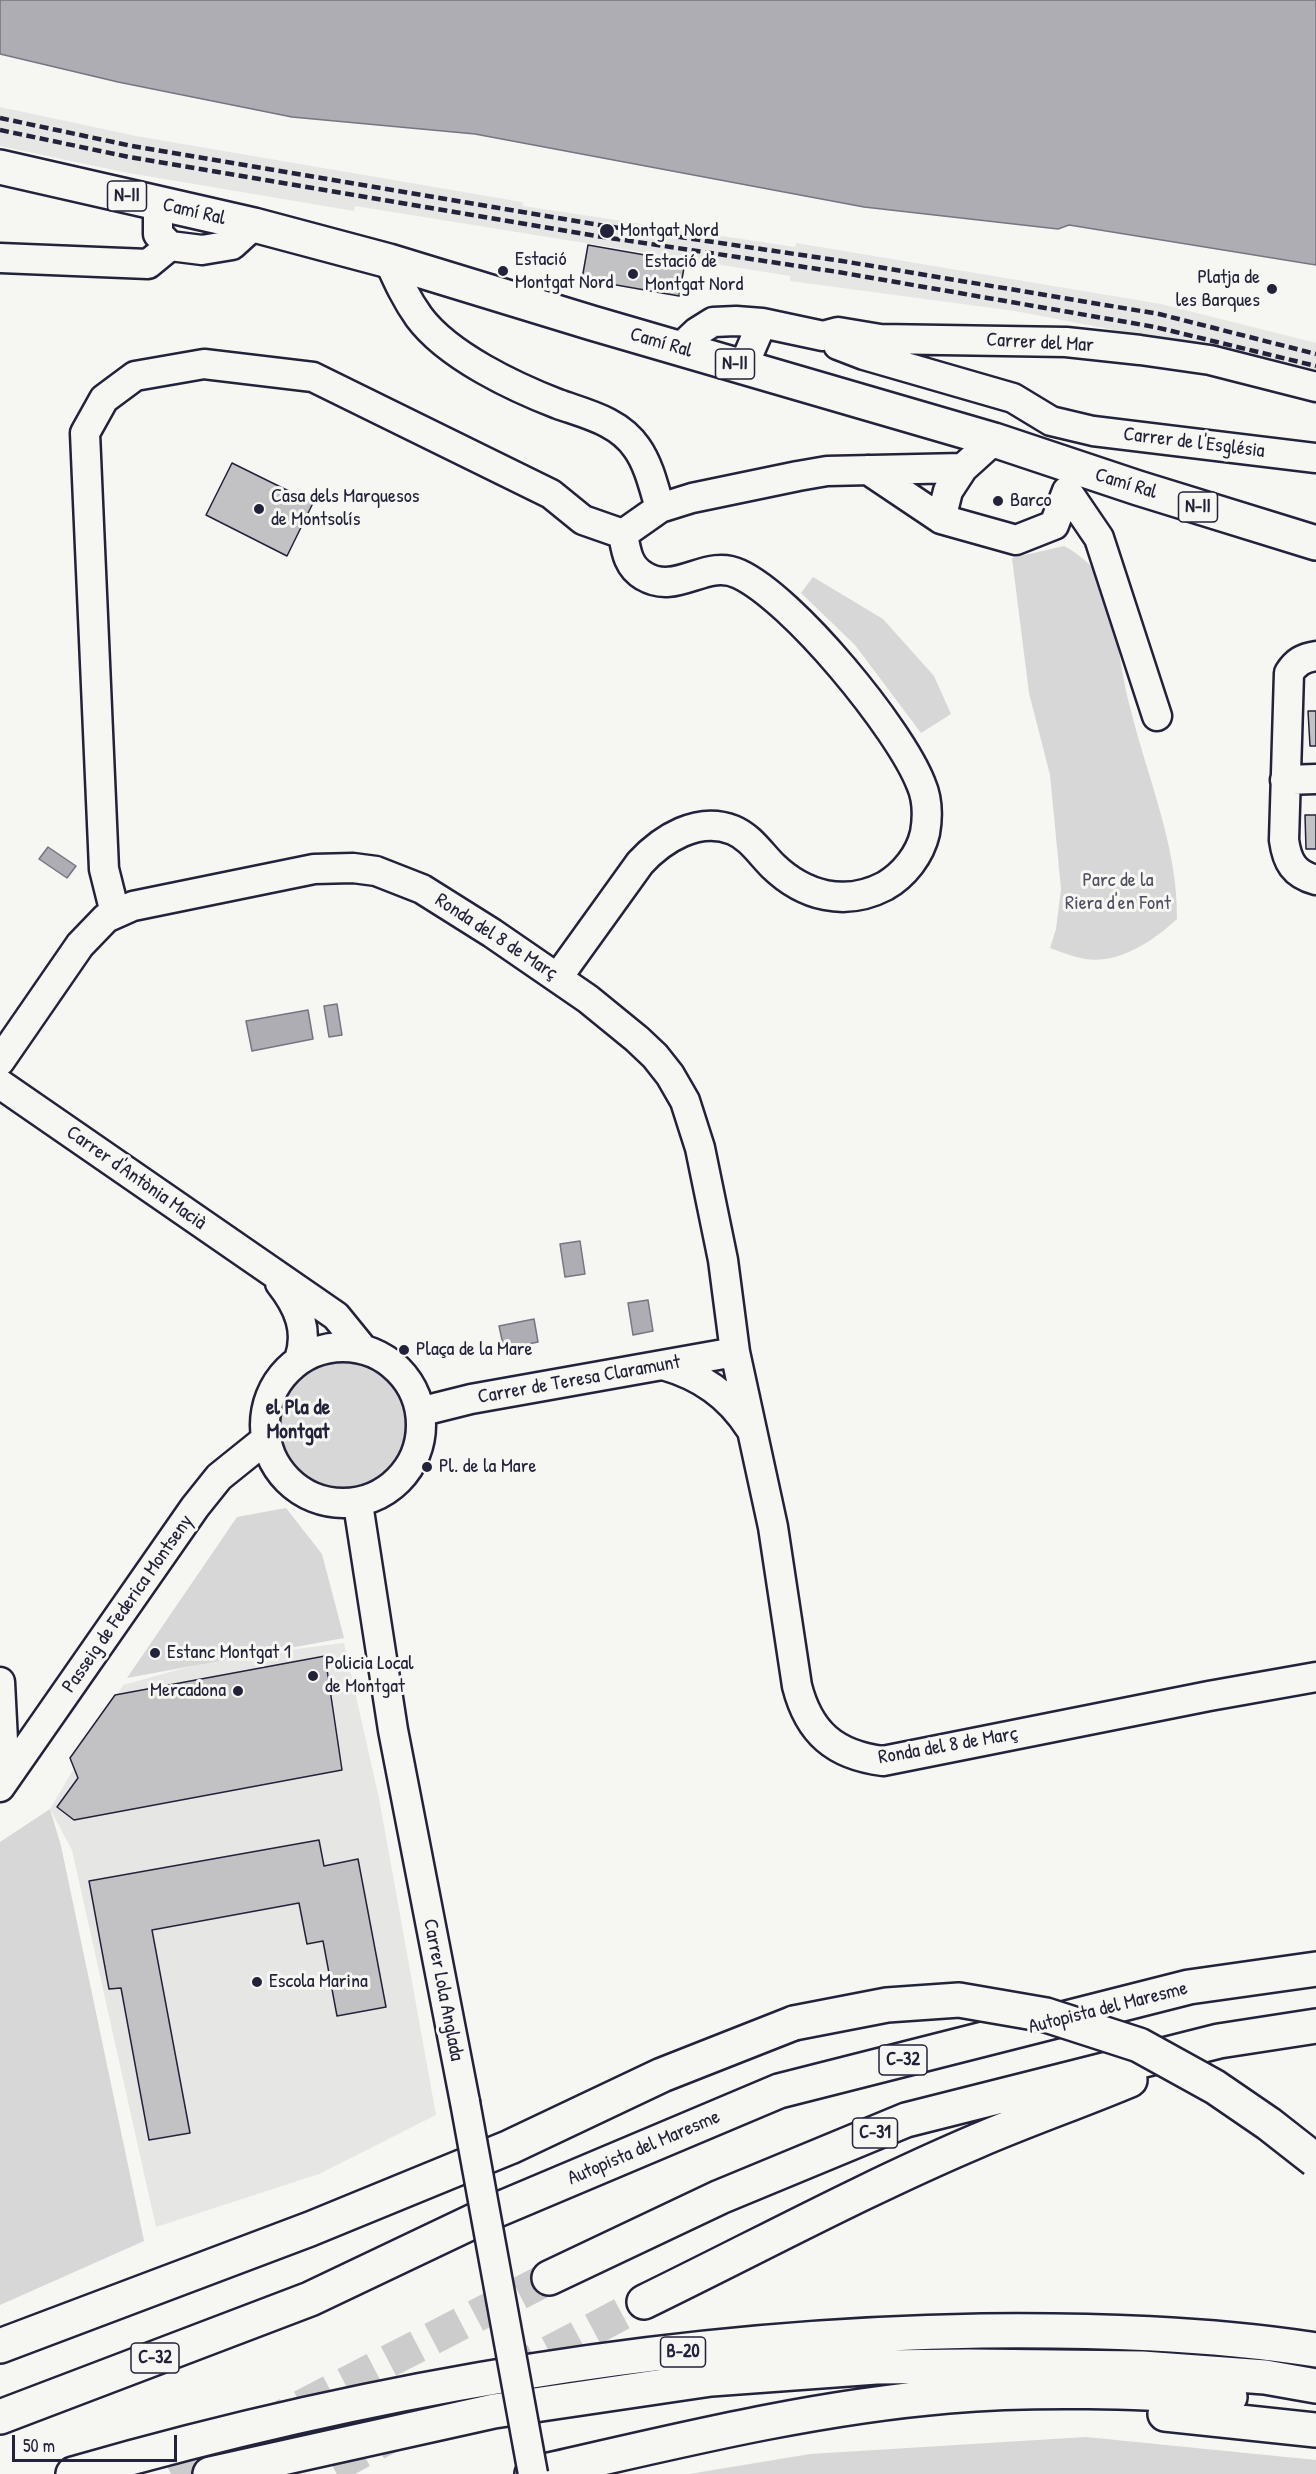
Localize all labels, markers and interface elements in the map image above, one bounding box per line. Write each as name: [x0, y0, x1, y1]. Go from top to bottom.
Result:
road number: N-II: [108, 181, 146, 211]
street label: Camí Ral: [160, 193, 228, 231]
place label: Montgat Nord: [620, 219, 718, 243]
marker: Montgat Nord: [598, 222, 616, 240]
place label: Estació Montgat Nord: [515, 248, 613, 295]
place label: Estació de Montgat Nord: [645, 250, 743, 297]
marker: Estació Montgat Nord: [496, 264, 510, 278]
place label: Platja de les Barques: [1176, 266, 1260, 313]
marker: Estació de Montgat Nord: [626, 267, 640, 281]
marker: Platja de les Barques: [1265, 282, 1279, 296]
street label: Camí Ral: [627, 323, 695, 363]
street label: Carrer del Mar: [986, 328, 1094, 358]
road number: N-II: [716, 349, 754, 379]
street label: Carrer de l'Església: [1122, 422, 1266, 464]
street label: Camí Ral: [1092, 463, 1160, 505]
place label: Casa dels Marquesos de Montsolís: [271, 485, 419, 532]
place label: Barco: [1010, 489, 1051, 513]
road number: N-II: [1178, 492, 1218, 522]
marker: Barco: [991, 494, 1005, 508]
marker: Casa dels Marquesos de Montsolís: [252, 502, 266, 516]
park label: Parc de la Riera d'en Font: [1065, 869, 1171, 916]
street label: Ronda del 8 de Març: [430, 889, 562, 985]
street label: Carrer d'Antònia Macià: [62, 1121, 210, 1235]
place label: Plaça de la Mare: [416, 1338, 532, 1362]
marker: Plaça de la Mare: [397, 1343, 411, 1357]
street label: Carrer de Teresa Claramunt: [476, 1350, 682, 1410]
district label: el Pla de Montgat: [266, 1395, 330, 1445]
place label: Pl. de la Mare: [439, 1455, 536, 1479]
marker: Pl. de la Mare: [420, 1460, 434, 1474]
street label: Passeig de Federica Montseny: [57, 1510, 199, 1698]
place label: Estanc Montgat 1: [167, 1641, 291, 1665]
marker: Estanc Montgat 1: [148, 1646, 162, 1660]
place label: Policia Local de Montgat: [325, 1652, 414, 1699]
marker: Policia Local de Montgat: [306, 1669, 320, 1683]
place label: Mercadona: [150, 1679, 226, 1703]
marker: Mercadona: [231, 1684, 245, 1698]
street label: Ronda del 8 de Març: [877, 1722, 1019, 1770]
street label: Carrer Lola Anglada: [417, 1917, 469, 2063]
place label: Escola Marina: [269, 1970, 368, 1994]
marker: Escola Marina: [250, 1975, 264, 1989]
street label: Autopista del Maresme: [1026, 1977, 1190, 2039]
road number: C-32: [879, 2045, 927, 2075]
street label: Autopista del Maresme: [564, 2105, 724, 2191]
road number: C-31: [852, 2118, 898, 2148]
road number: B-20: [660, 2337, 706, 2367]
road number: C-32: [131, 2343, 179, 2373]
scale bar: [15, 2423, 180, 2461]
text: 50 m: [23, 2433, 55, 2458]

